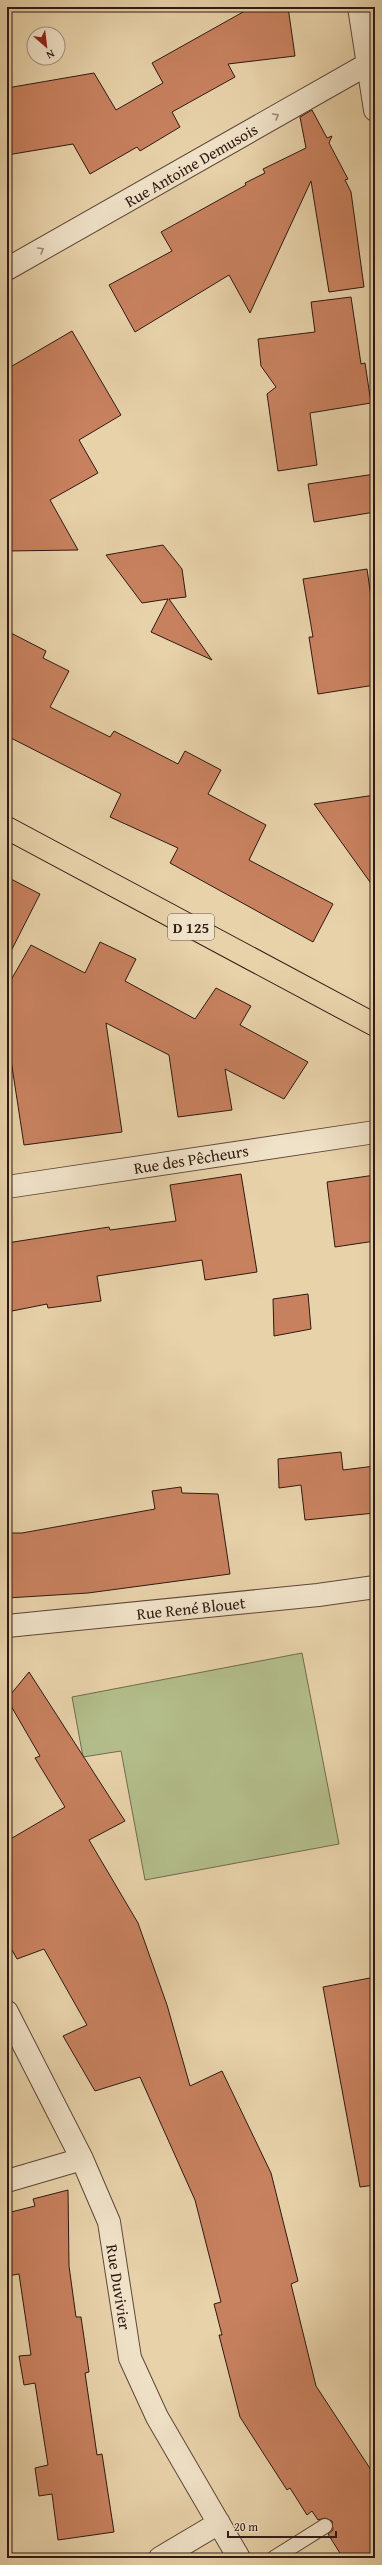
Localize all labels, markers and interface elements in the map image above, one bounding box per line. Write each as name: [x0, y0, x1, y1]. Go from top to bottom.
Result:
north arrow: [26, 26, 66, 66]
text: N: [43, 46, 58, 64]
one-way arrow: [272, 114, 279, 121]
street label: Rue Antoine Demusois: [120, 117, 262, 213]
one-way arrow: [37, 247, 44, 254]
road number: D 125: [168, 914, 214, 940]
street label: Rue des Pêcheurs: [132, 1138, 250, 1180]
street label: Rue René Blouet: [135, 1590, 247, 1626]
street label: Rue Duvivier: [100, 2243, 138, 2332]
scale bar: [228, 2513, 336, 2539]
text: 20 m: [234, 2518, 258, 2535]

